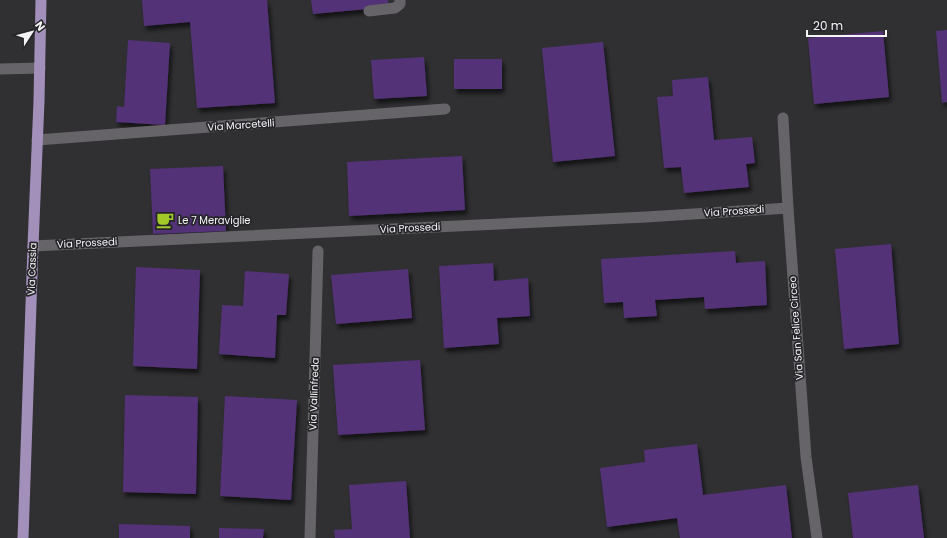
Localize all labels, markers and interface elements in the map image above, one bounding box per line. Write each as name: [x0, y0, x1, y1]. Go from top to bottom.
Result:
north arrow: [12, 12, 52, 52]
scale bar: [807, 12, 886, 38]
text: 20 m: [813, 17, 843, 34]
text: N: [31, 18, 49, 34]
street label: Via Marcetelli: [207, 115, 275, 135]
street label: Via Prossedi: [703, 201, 765, 221]
cafe icon: Le 7 Meraviglie: [155, 210, 175, 230]
place label: Le 7 Meraviglie: [178, 213, 251, 228]
street label: Via Prossedi: [379, 219, 441, 237]
street label: Via Prossedi: [56, 234, 118, 252]
street label: Via Cassia: [24, 242, 40, 296]
street label: Via San Felice Circeo: [785, 276, 807, 380]
street label: Via Vallinfreda: [305, 357, 323, 431]

